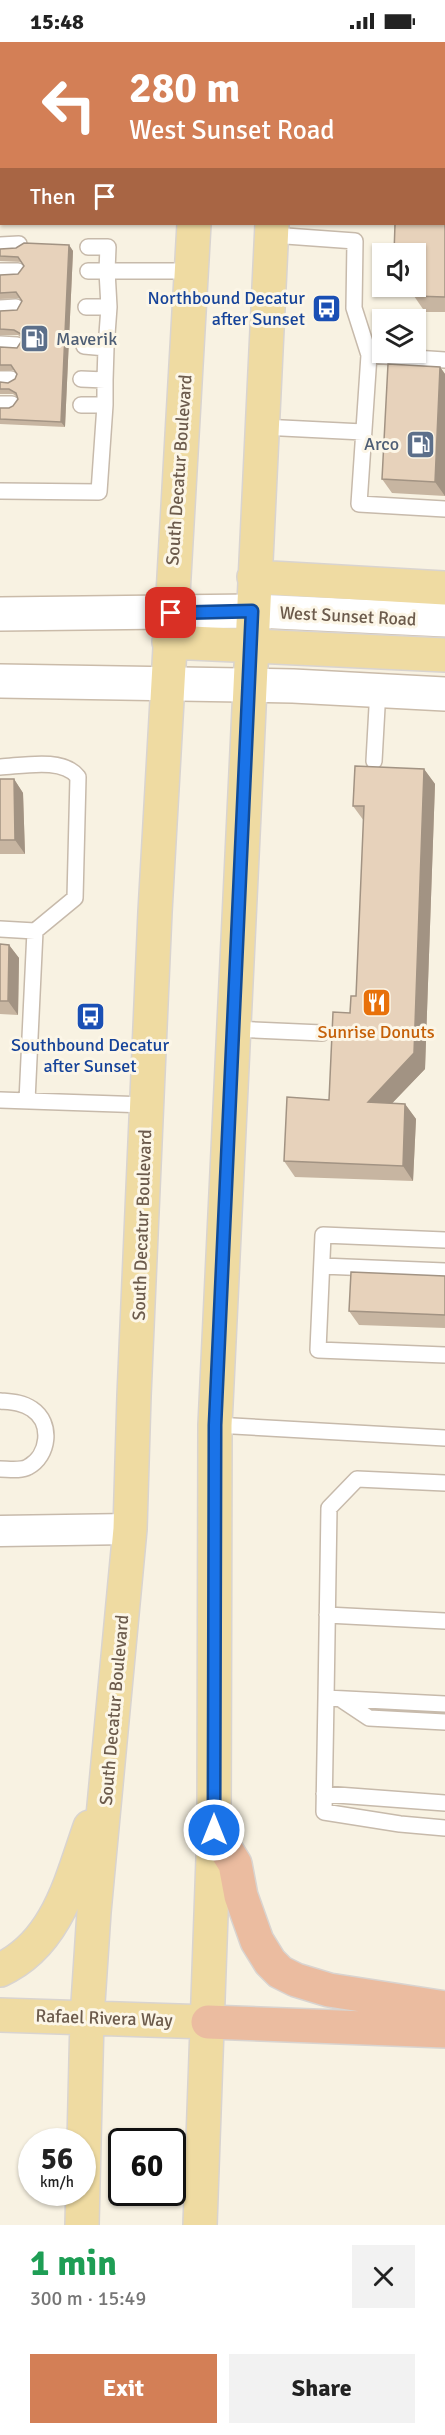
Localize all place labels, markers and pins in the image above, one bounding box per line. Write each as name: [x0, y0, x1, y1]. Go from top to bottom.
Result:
place label: Northbound Decatur after Sunset: [147, 287, 305, 330]
bus stop icon: Northbound Decatur after Sunset: [310, 292, 342, 324]
fuel station icon: Maverik: [19, 323, 51, 355]
place label: Maverik: [56, 328, 117, 350]
fuel station icon: Arco: [404, 428, 436, 460]
place label: Arco: [364, 433, 399, 455]
pin: [145, 587, 196, 638]
restaurant icon: Sunrise Donuts: [360, 987, 392, 1019]
bus stop icon: Southbound Decatur after Sunset: [74, 1000, 106, 1032]
place label: Sunrise Donuts: [317, 1021, 435, 1043]
place label: Southbound Decatur after Sunset: [11, 1034, 169, 1077]

